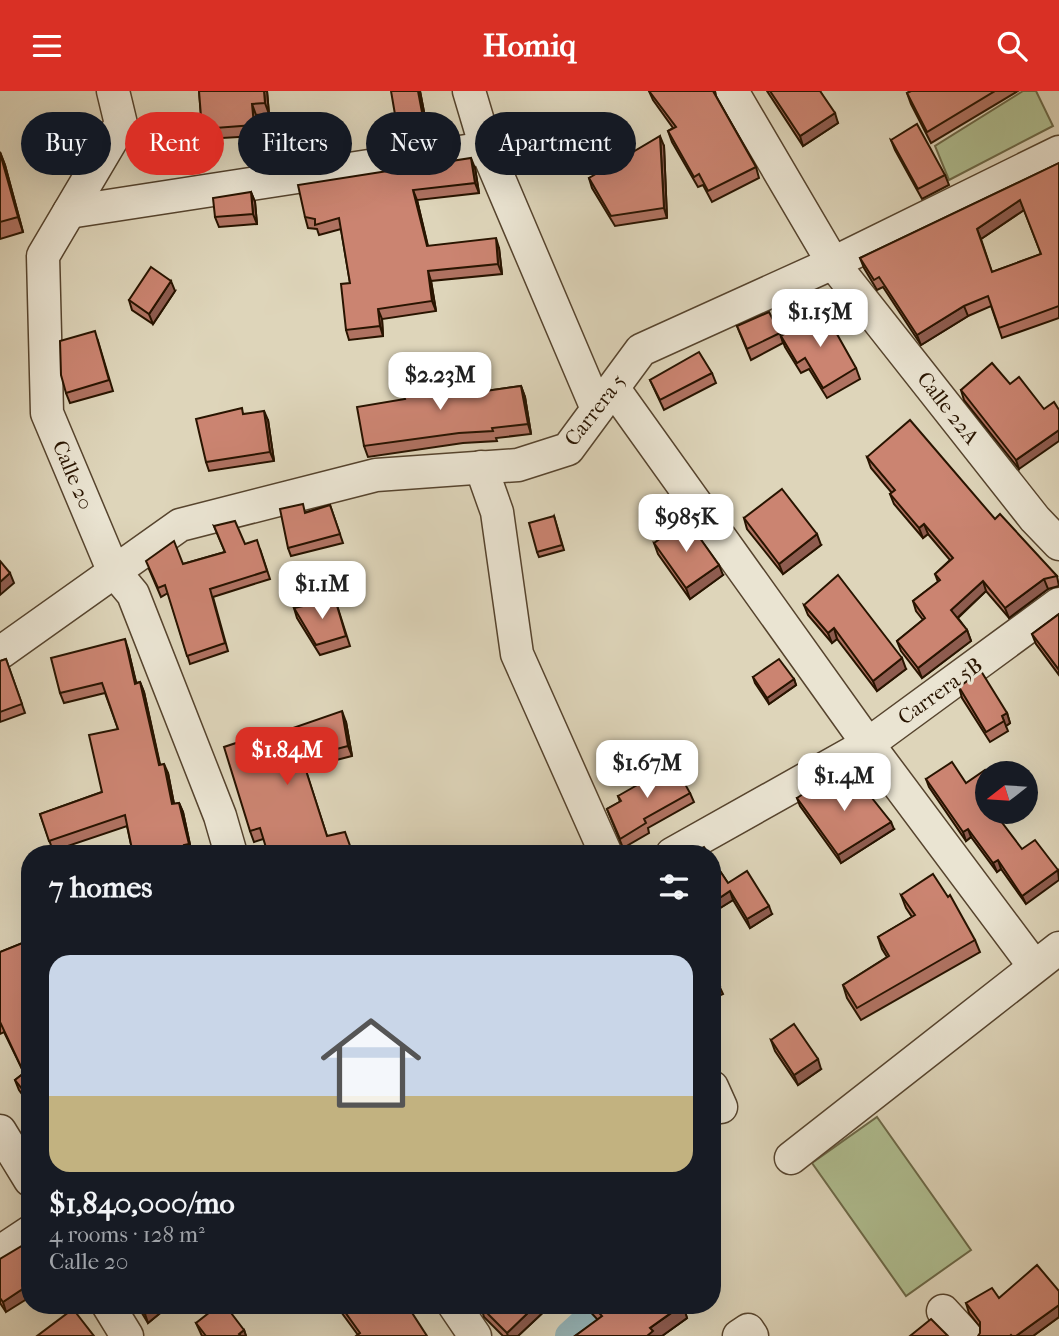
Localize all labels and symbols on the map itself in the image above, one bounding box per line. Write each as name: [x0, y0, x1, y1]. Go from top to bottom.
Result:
pin: $1.15M: [763, 289, 877, 349]
pin: $2.23M: [383, 353, 497, 412]
street label: Calle 22A: [912, 367, 984, 449]
street label: Carrera 5: [560, 369, 630, 451]
street label: Calle 20: [48, 437, 98, 513]
pin: $985K: [637, 495, 735, 554]
pin: $1.1M: [273, 561, 371, 621]
street label: Carrera 5B: [893, 653, 987, 729]
pin: $1.84M: [230, 727, 344, 787]
pin: $1.67M: [590, 741, 704, 800]
pin: $1.4M: [795, 753, 893, 813]
north arrow: [975, 761, 1038, 824]

